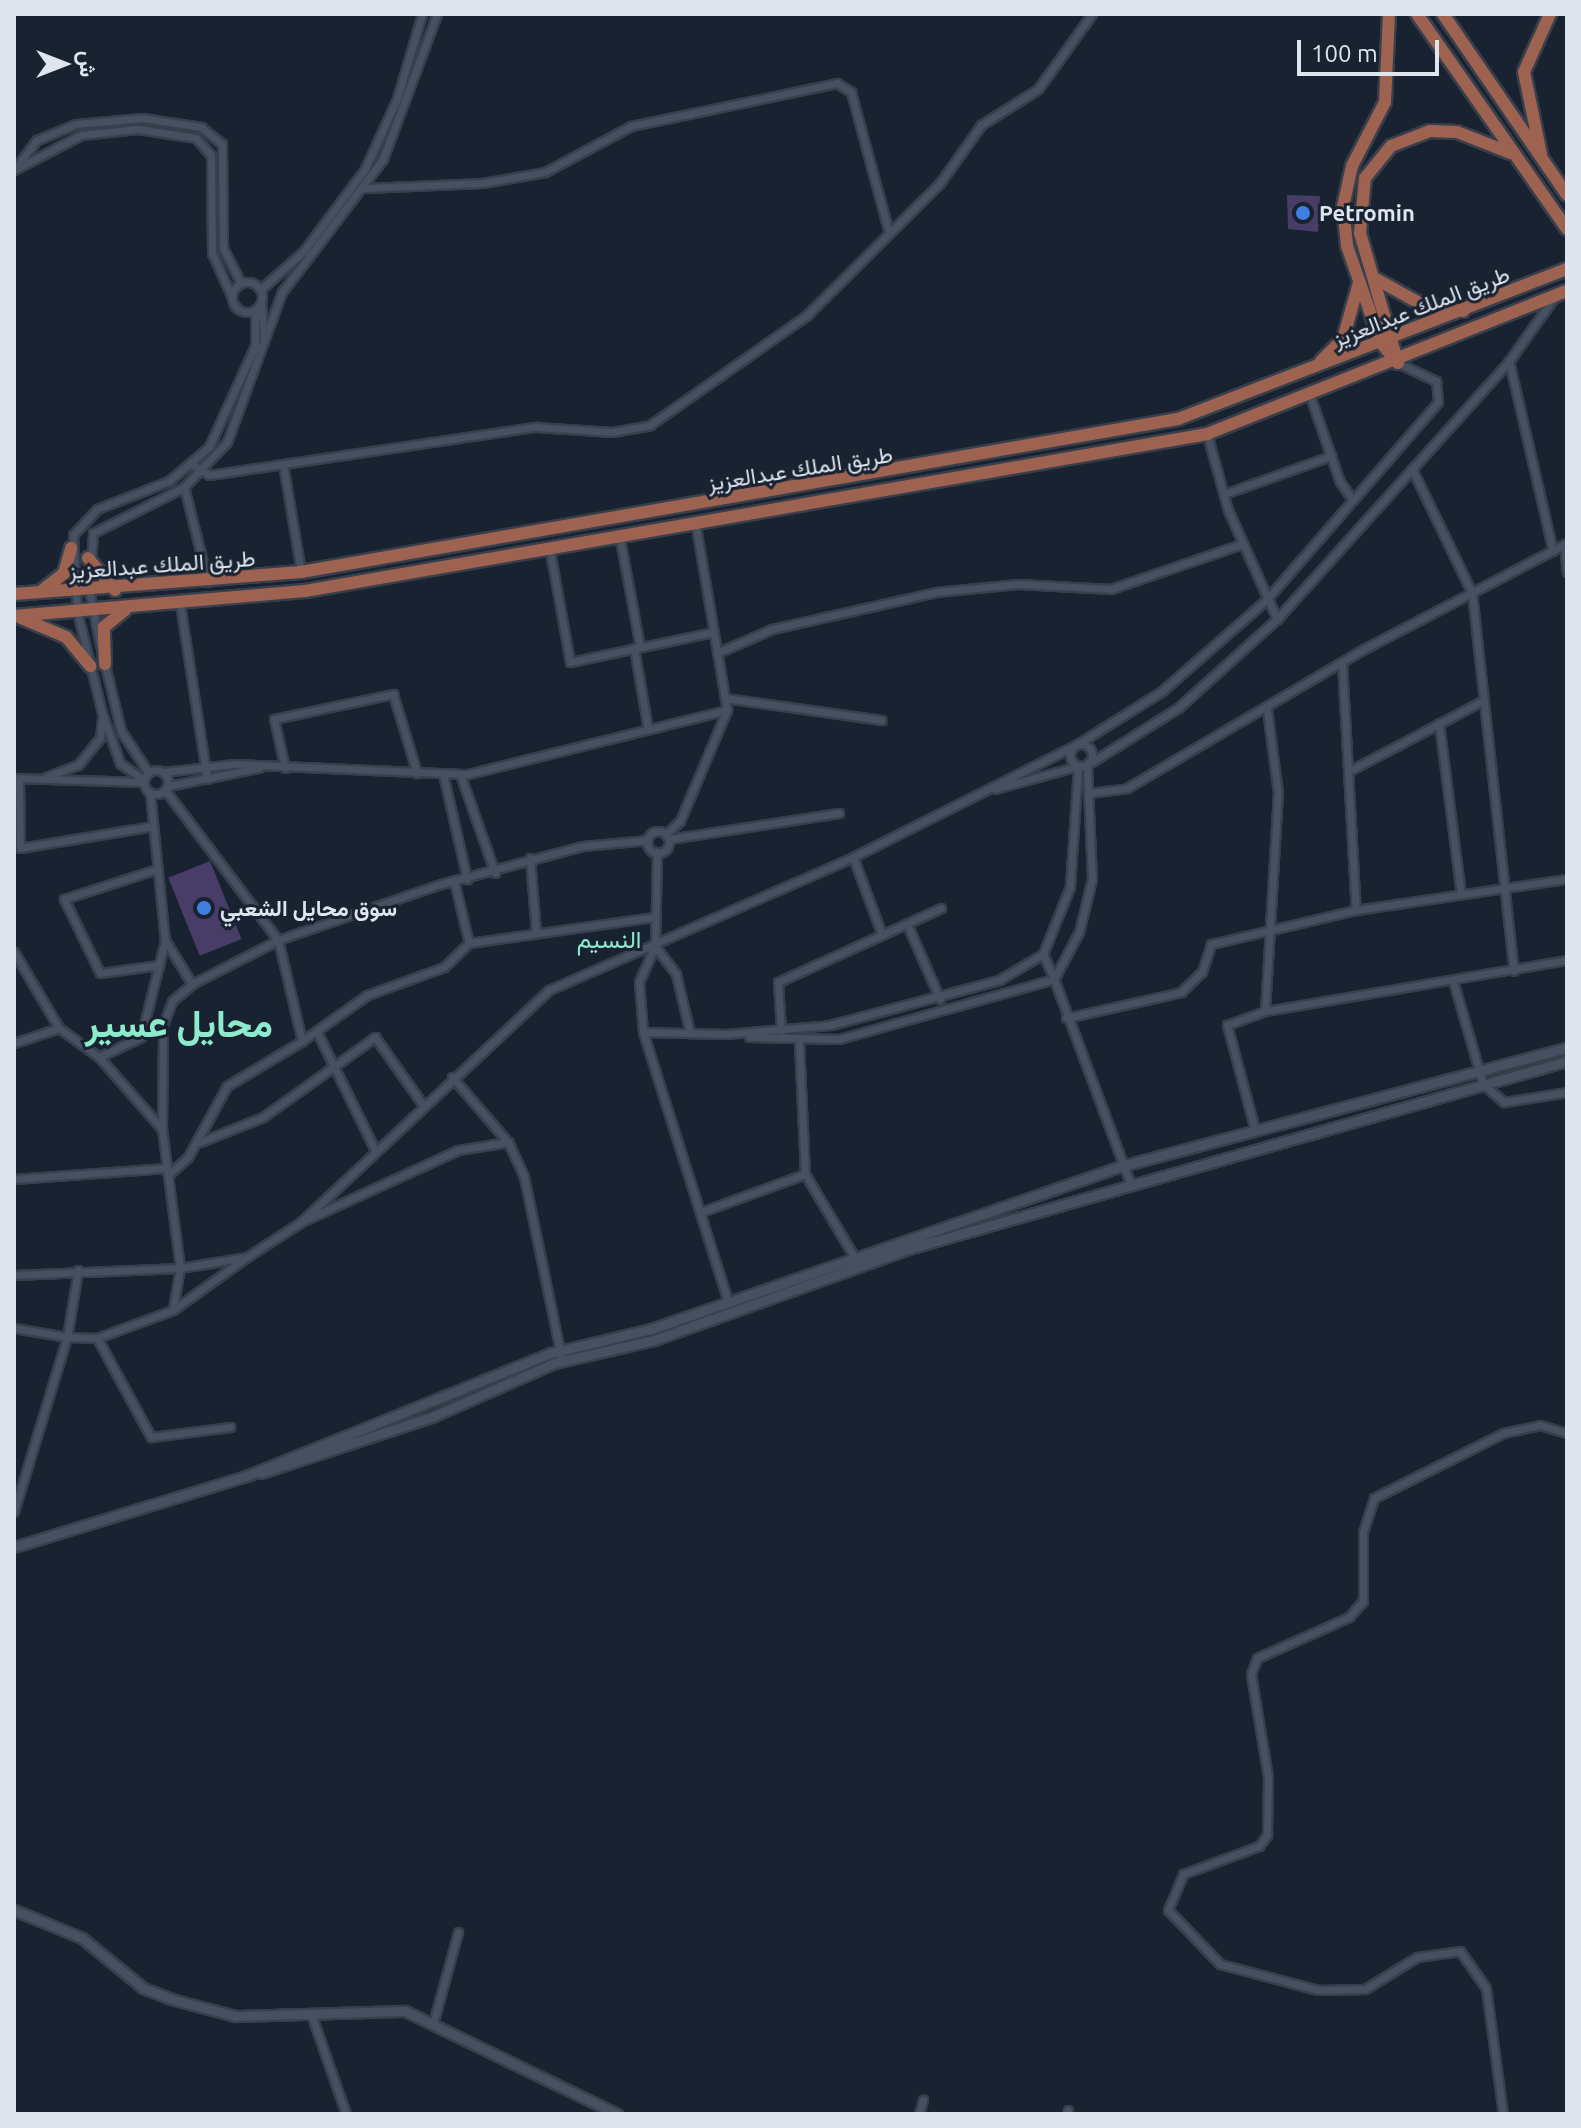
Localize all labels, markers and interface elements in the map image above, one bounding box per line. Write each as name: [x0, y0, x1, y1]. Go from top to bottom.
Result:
north arrow: [24, 24, 104, 104]
scale bar: [1301, 24, 1443, 74]
text: 100 m: [1311, 40, 1378, 67]
text: ش: [76, 51, 101, 77]
place label: Petromin: [1319, 200, 1415, 226]
marker: Petromin: [1294, 204, 1312, 222]
street label: طريق الملك عبدالعزيز: [1329, 260, 1513, 352]
street label: طريق الملك عبدالعزيز: [705, 440, 895, 496]
street label: طريق الملك عبدالعزيز: [68, 544, 256, 584]
place label: سوق محايل الشعبي: [220, 895, 397, 921]
marker: سوق محايل الشعبي: [195, 899, 213, 917]
district label: النسيم: [577, 926, 641, 954]
district label: محايل عسير: [85, 1001, 273, 1047]

